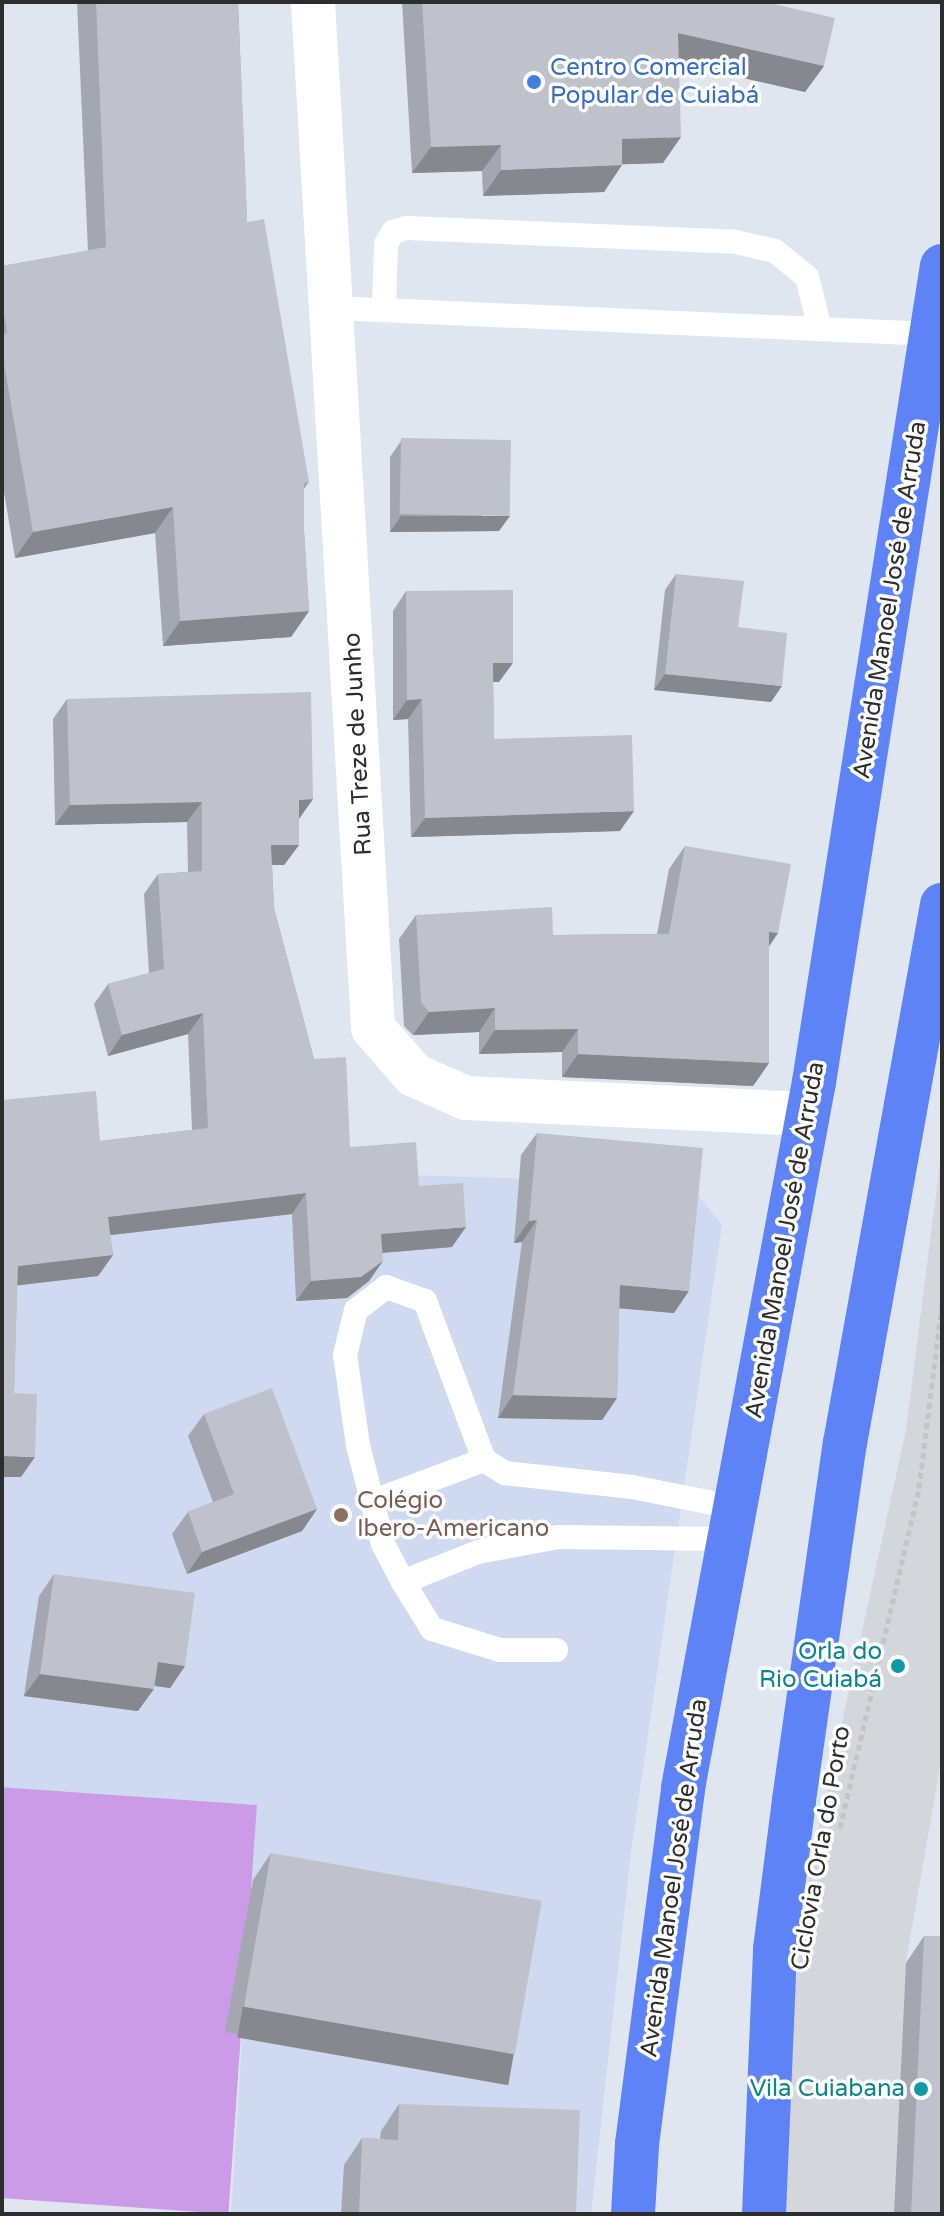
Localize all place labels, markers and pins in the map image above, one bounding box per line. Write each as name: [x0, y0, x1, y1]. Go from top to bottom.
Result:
place label: Centro Comercial Popular de Cuiabá: [550, 54, 759, 110]
marker: Centro Comercial Popular de Cuiabá: [525, 73, 543, 91]
place label: Colégio Ibero-Americano: [357, 1487, 549, 1543]
marker: Colégio Ibero-Americano: [332, 1506, 350, 1524]
place label: Orla do Rio Cuiabá: [759, 1638, 882, 1694]
marker: Orla do Rio Cuiabá: [889, 1657, 907, 1675]
place label: Vila Cuiabana: [750, 2075, 905, 2103]
marker: Vila Cuiabana: [912, 2080, 930, 2098]

